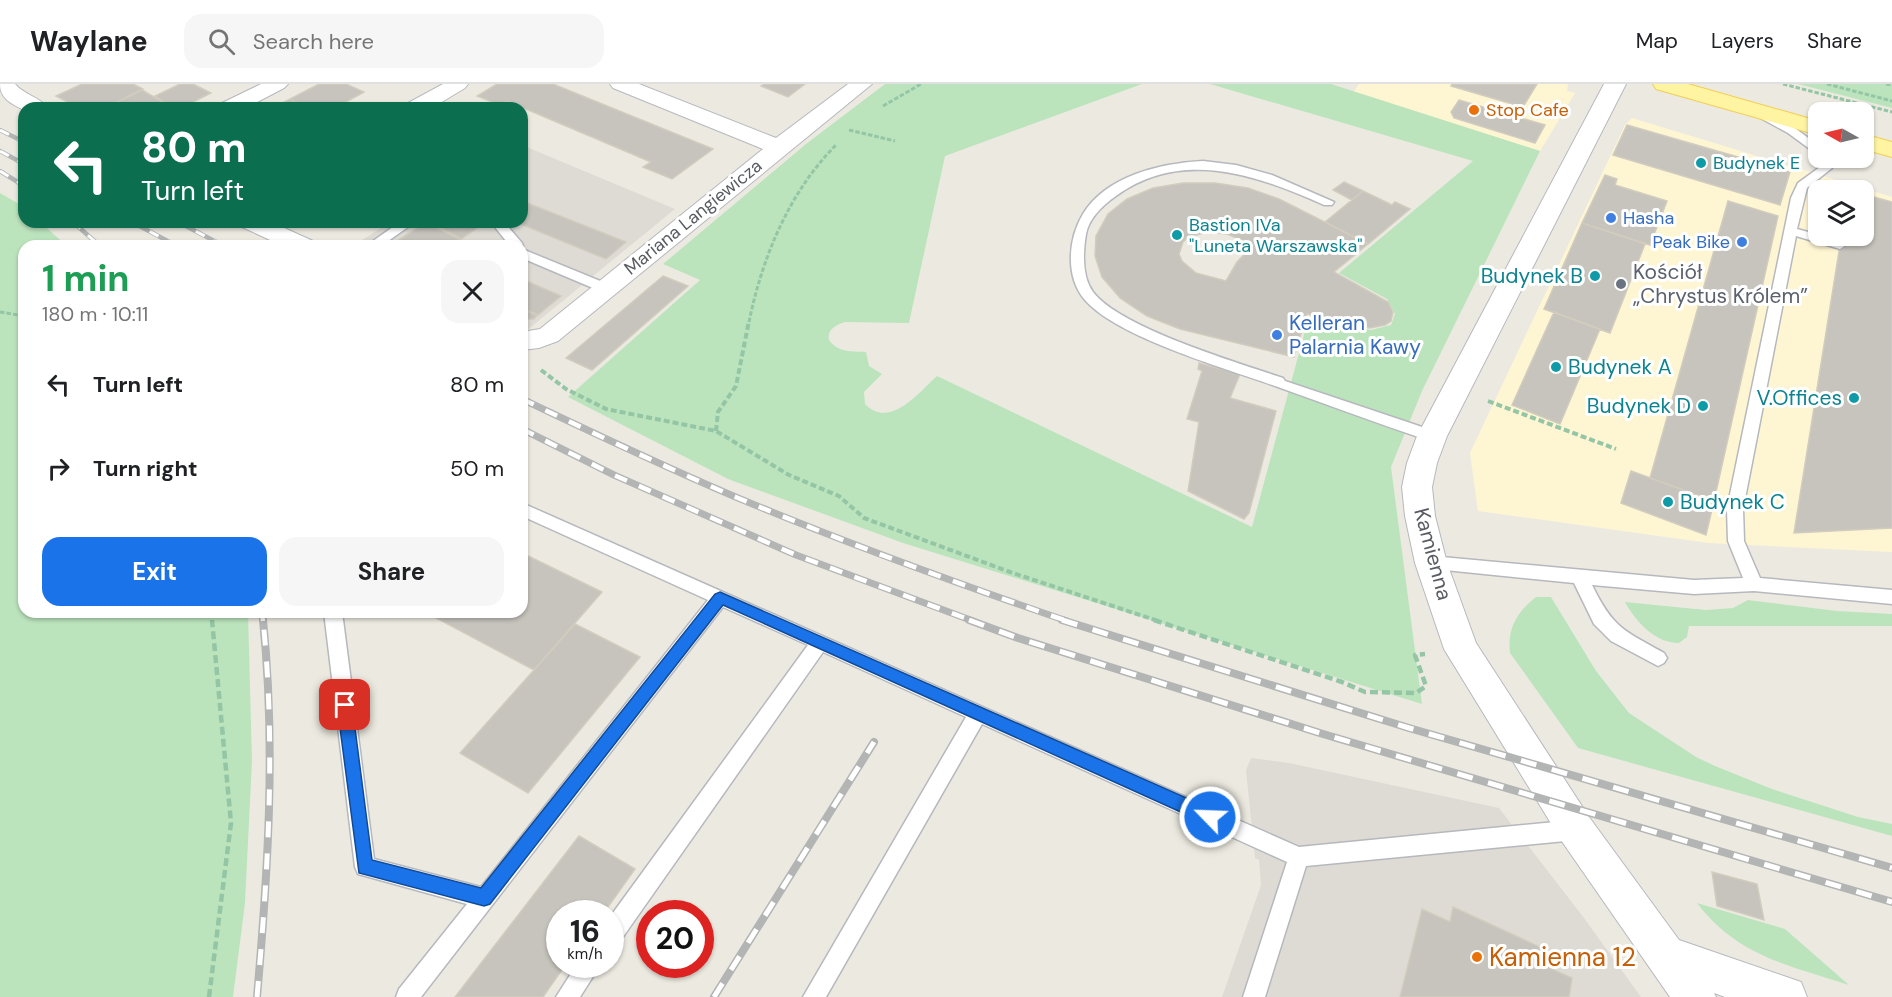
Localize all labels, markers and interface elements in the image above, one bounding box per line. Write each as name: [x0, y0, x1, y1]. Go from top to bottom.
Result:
search box: [184, 14, 604, 68]
text: Waylane: [30, 23, 148, 60]
icon: search: [205, 25, 238, 58]
text: Search here: [253, 27, 374, 56]
text: Map: [1636, 27, 1678, 55]
text: Layers: [1711, 27, 1774, 55]
text: Share: [1807, 27, 1862, 55]
place label: Stop Cafe: [1486, 98, 1569, 122]
north arrow: [1808, 102, 1874, 168]
map controls: [1808, 102, 1874, 246]
marker: Stop Cafe: [1467, 103, 1481, 117]
text: 80 m: [141, 120, 247, 175]
icon: left: [42, 126, 120, 204]
place label: Budynek E: [1713, 151, 1800, 175]
street label: Mariana Langiewicza: [619, 154, 767, 280]
marker: Budynek E: [1694, 156, 1708, 170]
text: Turn left: [141, 173, 244, 208]
button: layers: [1808, 180, 1874, 246]
place label: Hasha: [1623, 206, 1674, 230]
marker: Hasha: [1604, 211, 1618, 225]
place label: Bastion IVa "Luneta Warszawska": [1189, 213, 1363, 258]
marker: Bastion IVa "Luneta Warszawska": [1170, 228, 1184, 242]
place label: Peak Bike: [1652, 230, 1730, 254]
marker: Peak Bike: [1735, 235, 1749, 249]
text: 1 min: [42, 255, 130, 302]
place label: Kościół „Chrystus Królem”: [1633, 258, 1808, 310]
button: close: [441, 260, 504, 323]
place label: Budynek B: [1481, 262, 1583, 290]
marker: Budynek B: [1588, 269, 1602, 283]
marker: Kościół „Chrystus Królem”: [1614, 277, 1628, 291]
text: 180 m · 10:11: [42, 301, 148, 327]
place label: Kelleran Palarnia Kawy: [1289, 309, 1421, 361]
marker: Kelleran Palarnia Kawy: [1270, 328, 1284, 342]
place label: Budynek A: [1568, 353, 1672, 381]
marker: Budynek A: [1549, 360, 1563, 374]
icon: left: [42, 368, 75, 401]
text: Turn left: [93, 370, 183, 399]
text: 80 m: [450, 370, 504, 399]
place label: V.Offices: [1756, 384, 1842, 412]
marker: V.Offices: [1847, 391, 1861, 405]
place label: Budynek D: [1587, 392, 1691, 420]
marker: Budynek D: [1696, 399, 1710, 413]
icon: right: [42, 452, 75, 485]
text: Turn right: [93, 454, 198, 483]
text: 50 m: [450, 454, 504, 483]
place label: Budynek C: [1680, 488, 1785, 516]
marker: Budynek C: [1661, 495, 1675, 509]
street label: Kamienna: [1407, 505, 1459, 603]
button: Exit: [42, 537, 267, 606]
button: Share: [279, 537, 504, 606]
pin: [319, 679, 370, 730]
icon: arrive: [328, 688, 361, 721]
position arrow: [1178, 785, 1242, 849]
speed limit sign: 20: [636, 900, 714, 978]
text: 16: [570, 912, 600, 951]
place label: Kamienna 12: [1489, 940, 1636, 974]
text: km/h: [567, 944, 603, 964]
marker: Kamienna 12: [1470, 950, 1484, 964]

